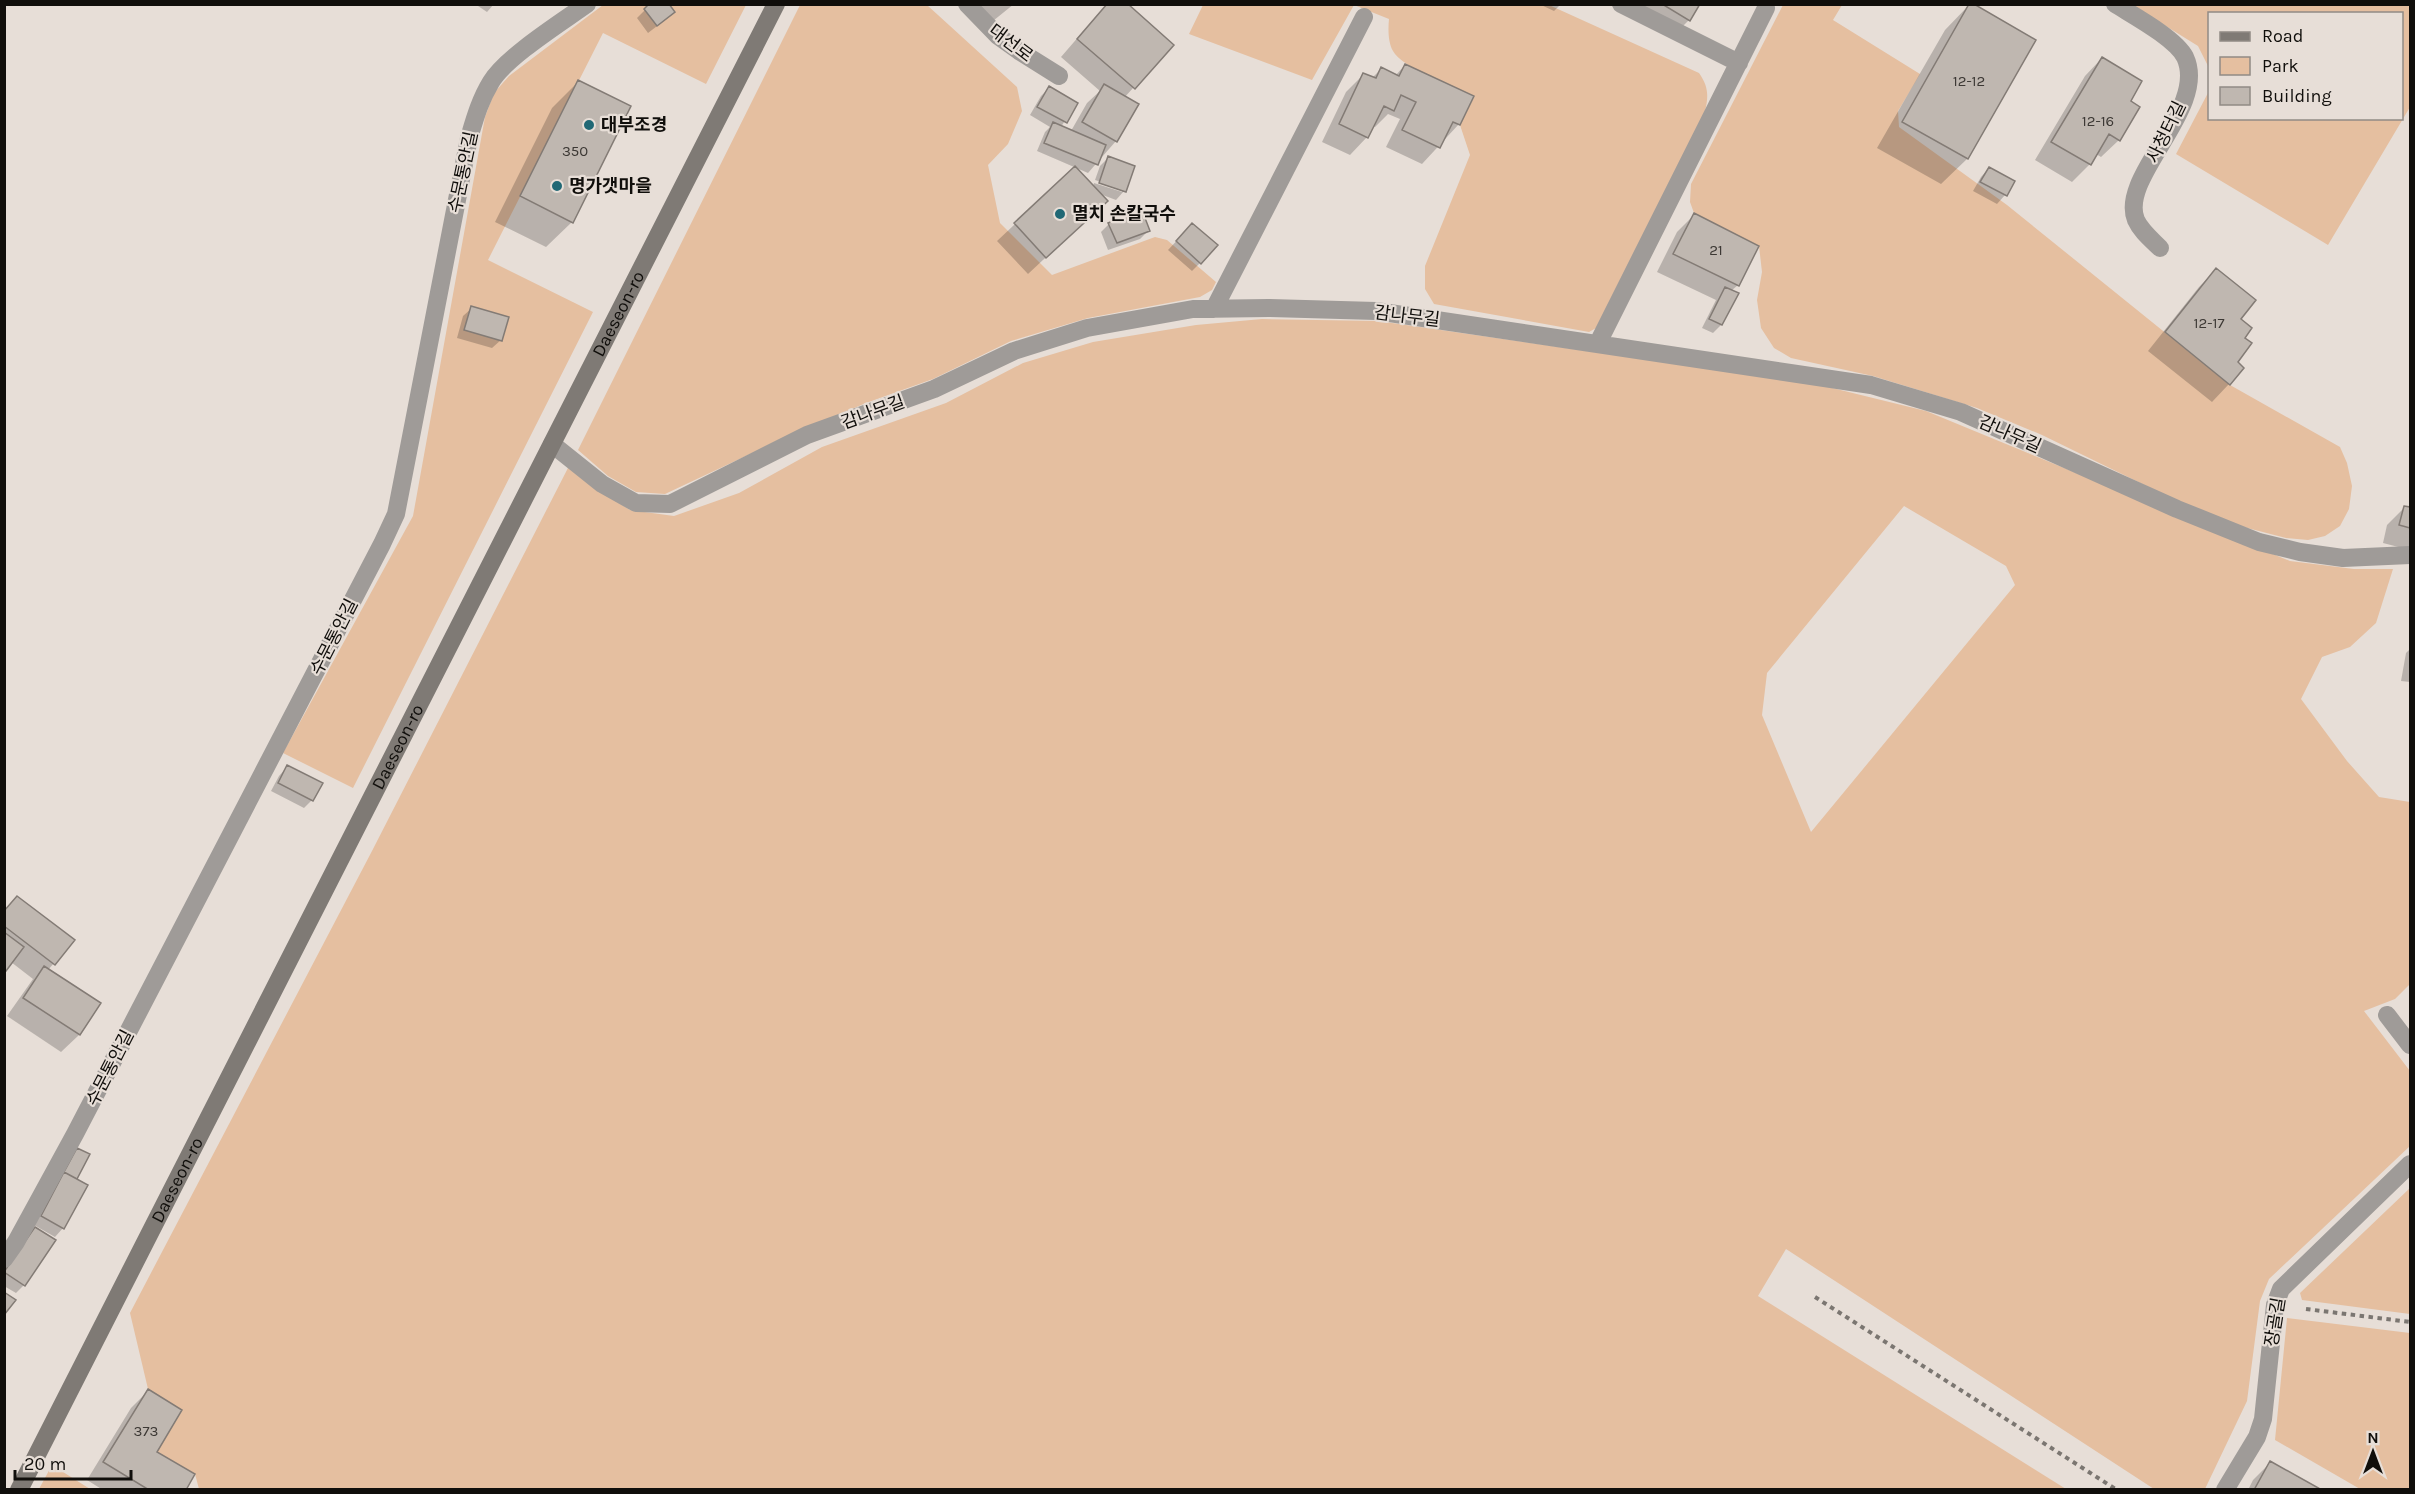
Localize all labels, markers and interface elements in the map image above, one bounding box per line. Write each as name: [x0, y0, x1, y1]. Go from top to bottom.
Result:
legend: [2208, 12, 2403, 120]
street label: 대선로: [985, 19, 1037, 67]
text: Road: [2262, 25, 2303, 47]
text: Park: [2262, 55, 2299, 77]
house number: 12-12: [1953, 72, 1985, 90]
text: Building: [2262, 85, 2332, 107]
street label: 사청터길: [2142, 97, 2190, 167]
house number: 12-16: [2082, 112, 2114, 130]
place label: 대부조경: [601, 114, 667, 136]
marker: 대부조경: [582, 118, 596, 132]
street label: 수문통안길: [444, 129, 482, 215]
house number: 350: [562, 142, 588, 160]
place label: 명가갯마을: [569, 175, 652, 197]
marker: 명가갯마을: [550, 179, 564, 193]
place label: 멸치 손칼국수: [1072, 203, 1176, 225]
marker: 멸치 손칼국수: [1053, 207, 1067, 221]
house number: 21: [1709, 241, 1723, 259]
street label: Daeseon-ro: [587, 267, 649, 360]
street label: 감나무길: [1373, 301, 1441, 331]
house number: 12-17: [2194, 314, 2224, 332]
street label: 감나무길: [838, 390, 908, 434]
street label: 감나무길: [1975, 410, 2045, 458]
street label: 수문통안길: [305, 595, 363, 679]
street label: Daeseon-ro: [367, 700, 429, 793]
street label: 수문통안길: [81, 1026, 139, 1110]
street label: Daeseon-ro: [146, 1133, 208, 1226]
street label: 장골길: [2260, 1296, 2290, 1348]
house number: 373: [134, 1422, 158, 1440]
north arrow: [2343, 1422, 2403, 1482]
text: N: [2367, 1428, 2379, 1447]
scale bar: [15, 1443, 130, 1481]
text: 20 m: [24, 1453, 66, 1475]

